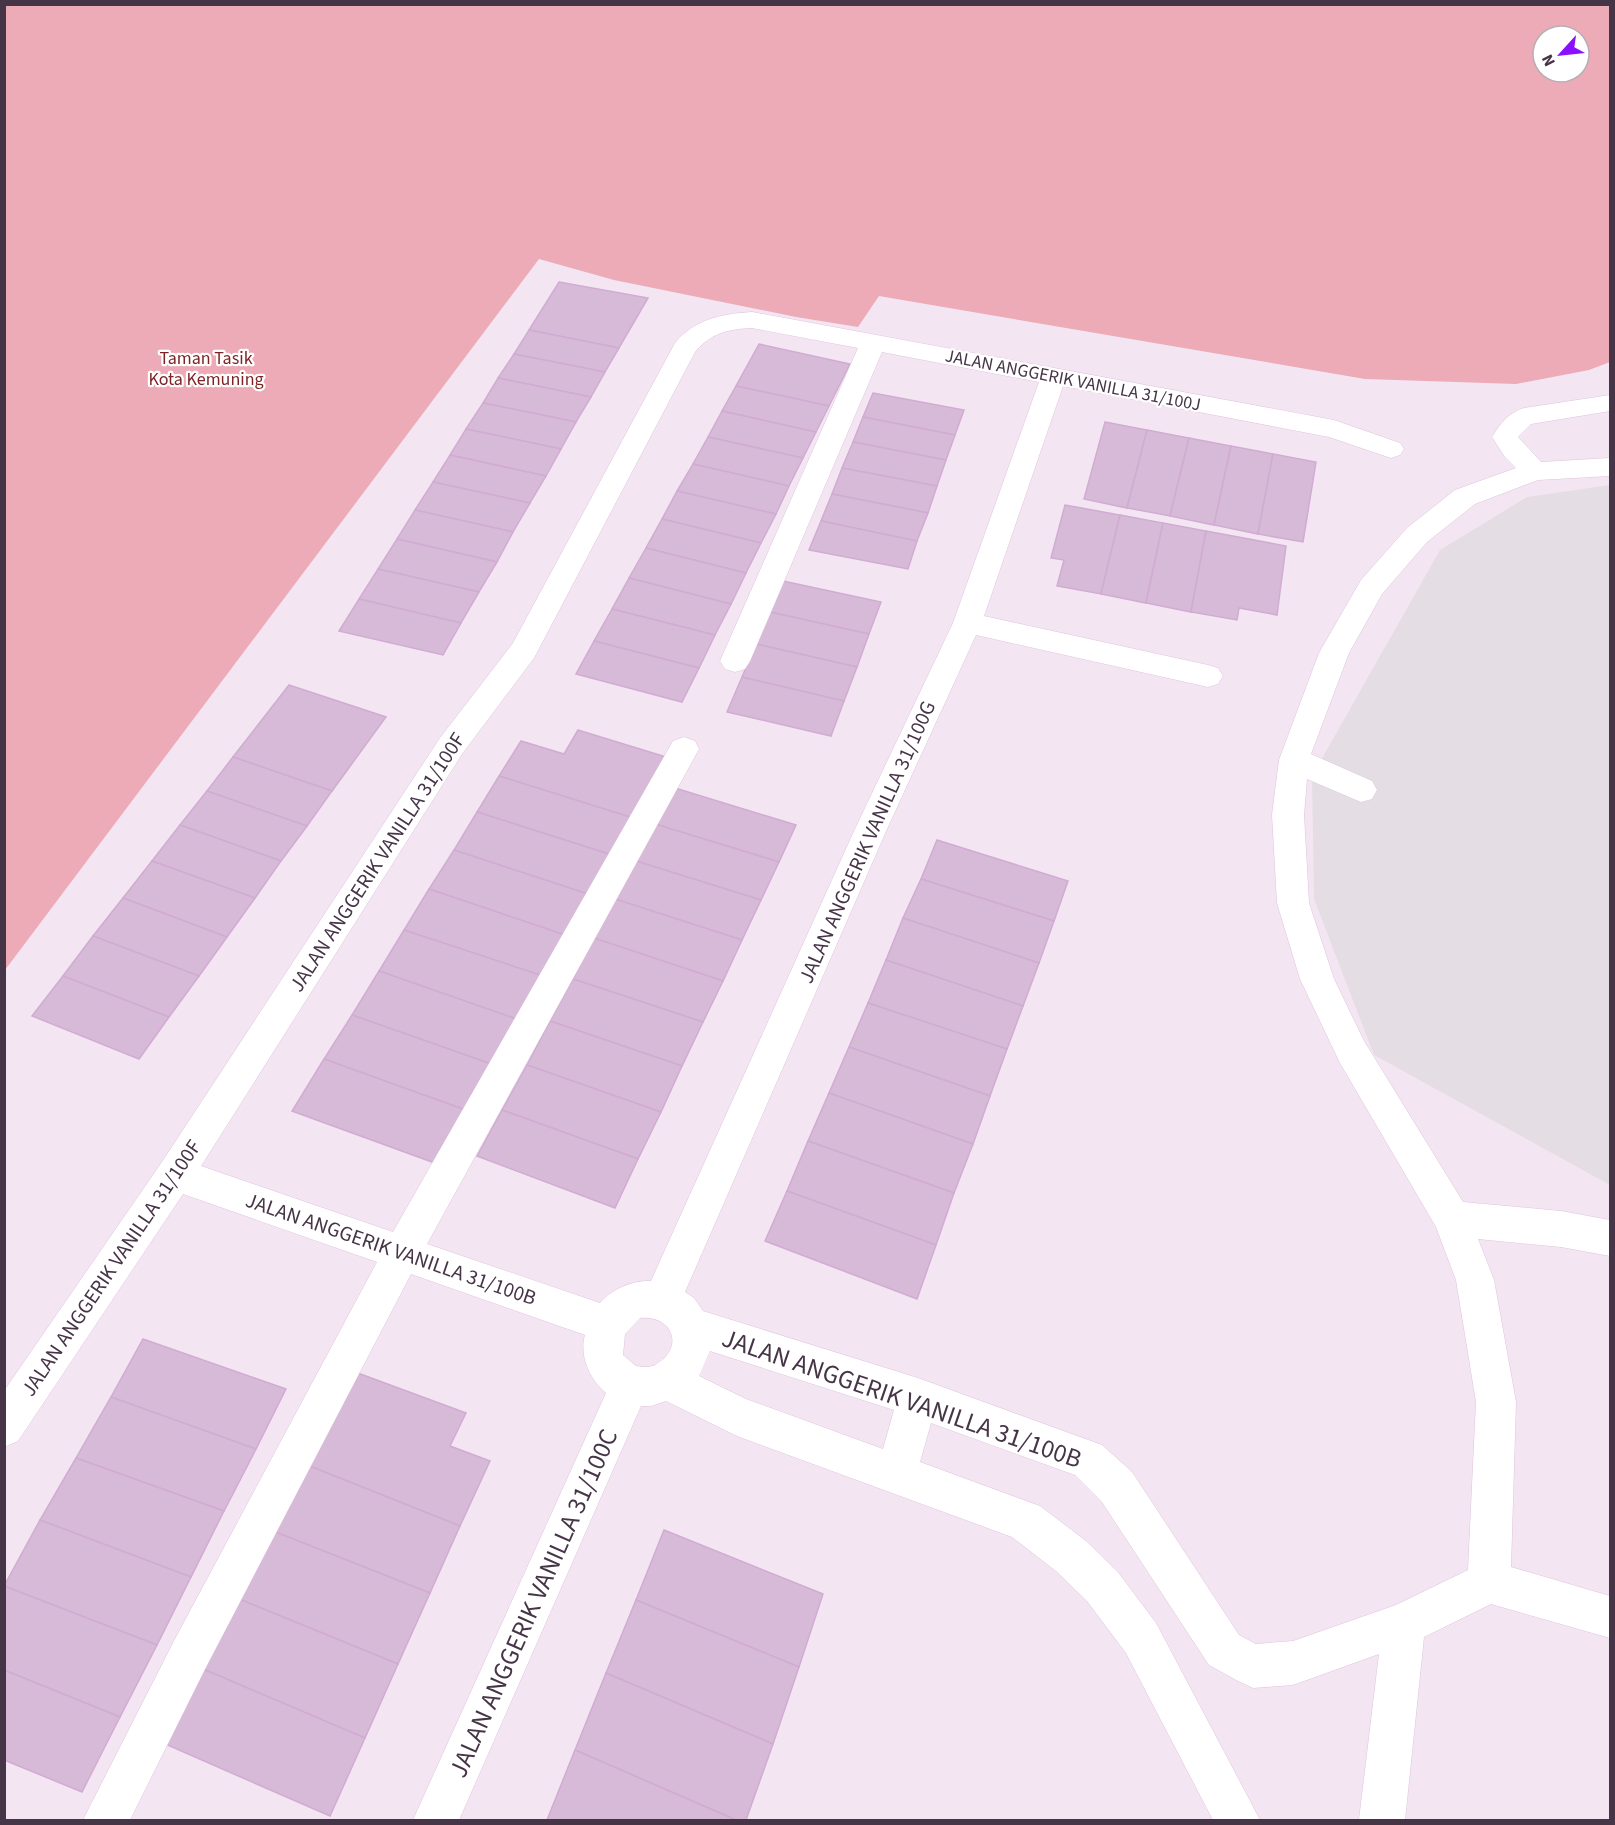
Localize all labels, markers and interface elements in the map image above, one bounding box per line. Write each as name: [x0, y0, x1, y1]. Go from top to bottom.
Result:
north arrow: [1531, 24, 1591, 84]
text: N: [1536, 51, 1561, 70]
street label: JALAN ANGGERIK VANILLA 31/100J: [943, 343, 1203, 418]
park label: Taman Tasik Kota Kemuning: [148, 346, 264, 392]
street label: JALAN ANGGERIK VANILLA 31/100G: [791, 696, 943, 988]
street label: JALAN ANGGERIK VANILLA 31/100F: [282, 726, 472, 998]
street label: JALAN ANGGERIK VANILLA 31/100F: [14, 1134, 208, 1402]
street label: JALAN ANGGERIK VANILLA 31/100B: [242, 1185, 540, 1313]
street label: JALAN ANGGERIK VANILLA 31/100B: [717, 1319, 1087, 1478]
street label: JALAN ANGGERIK VANILLA 31/100C: [440, 1423, 627, 1783]

